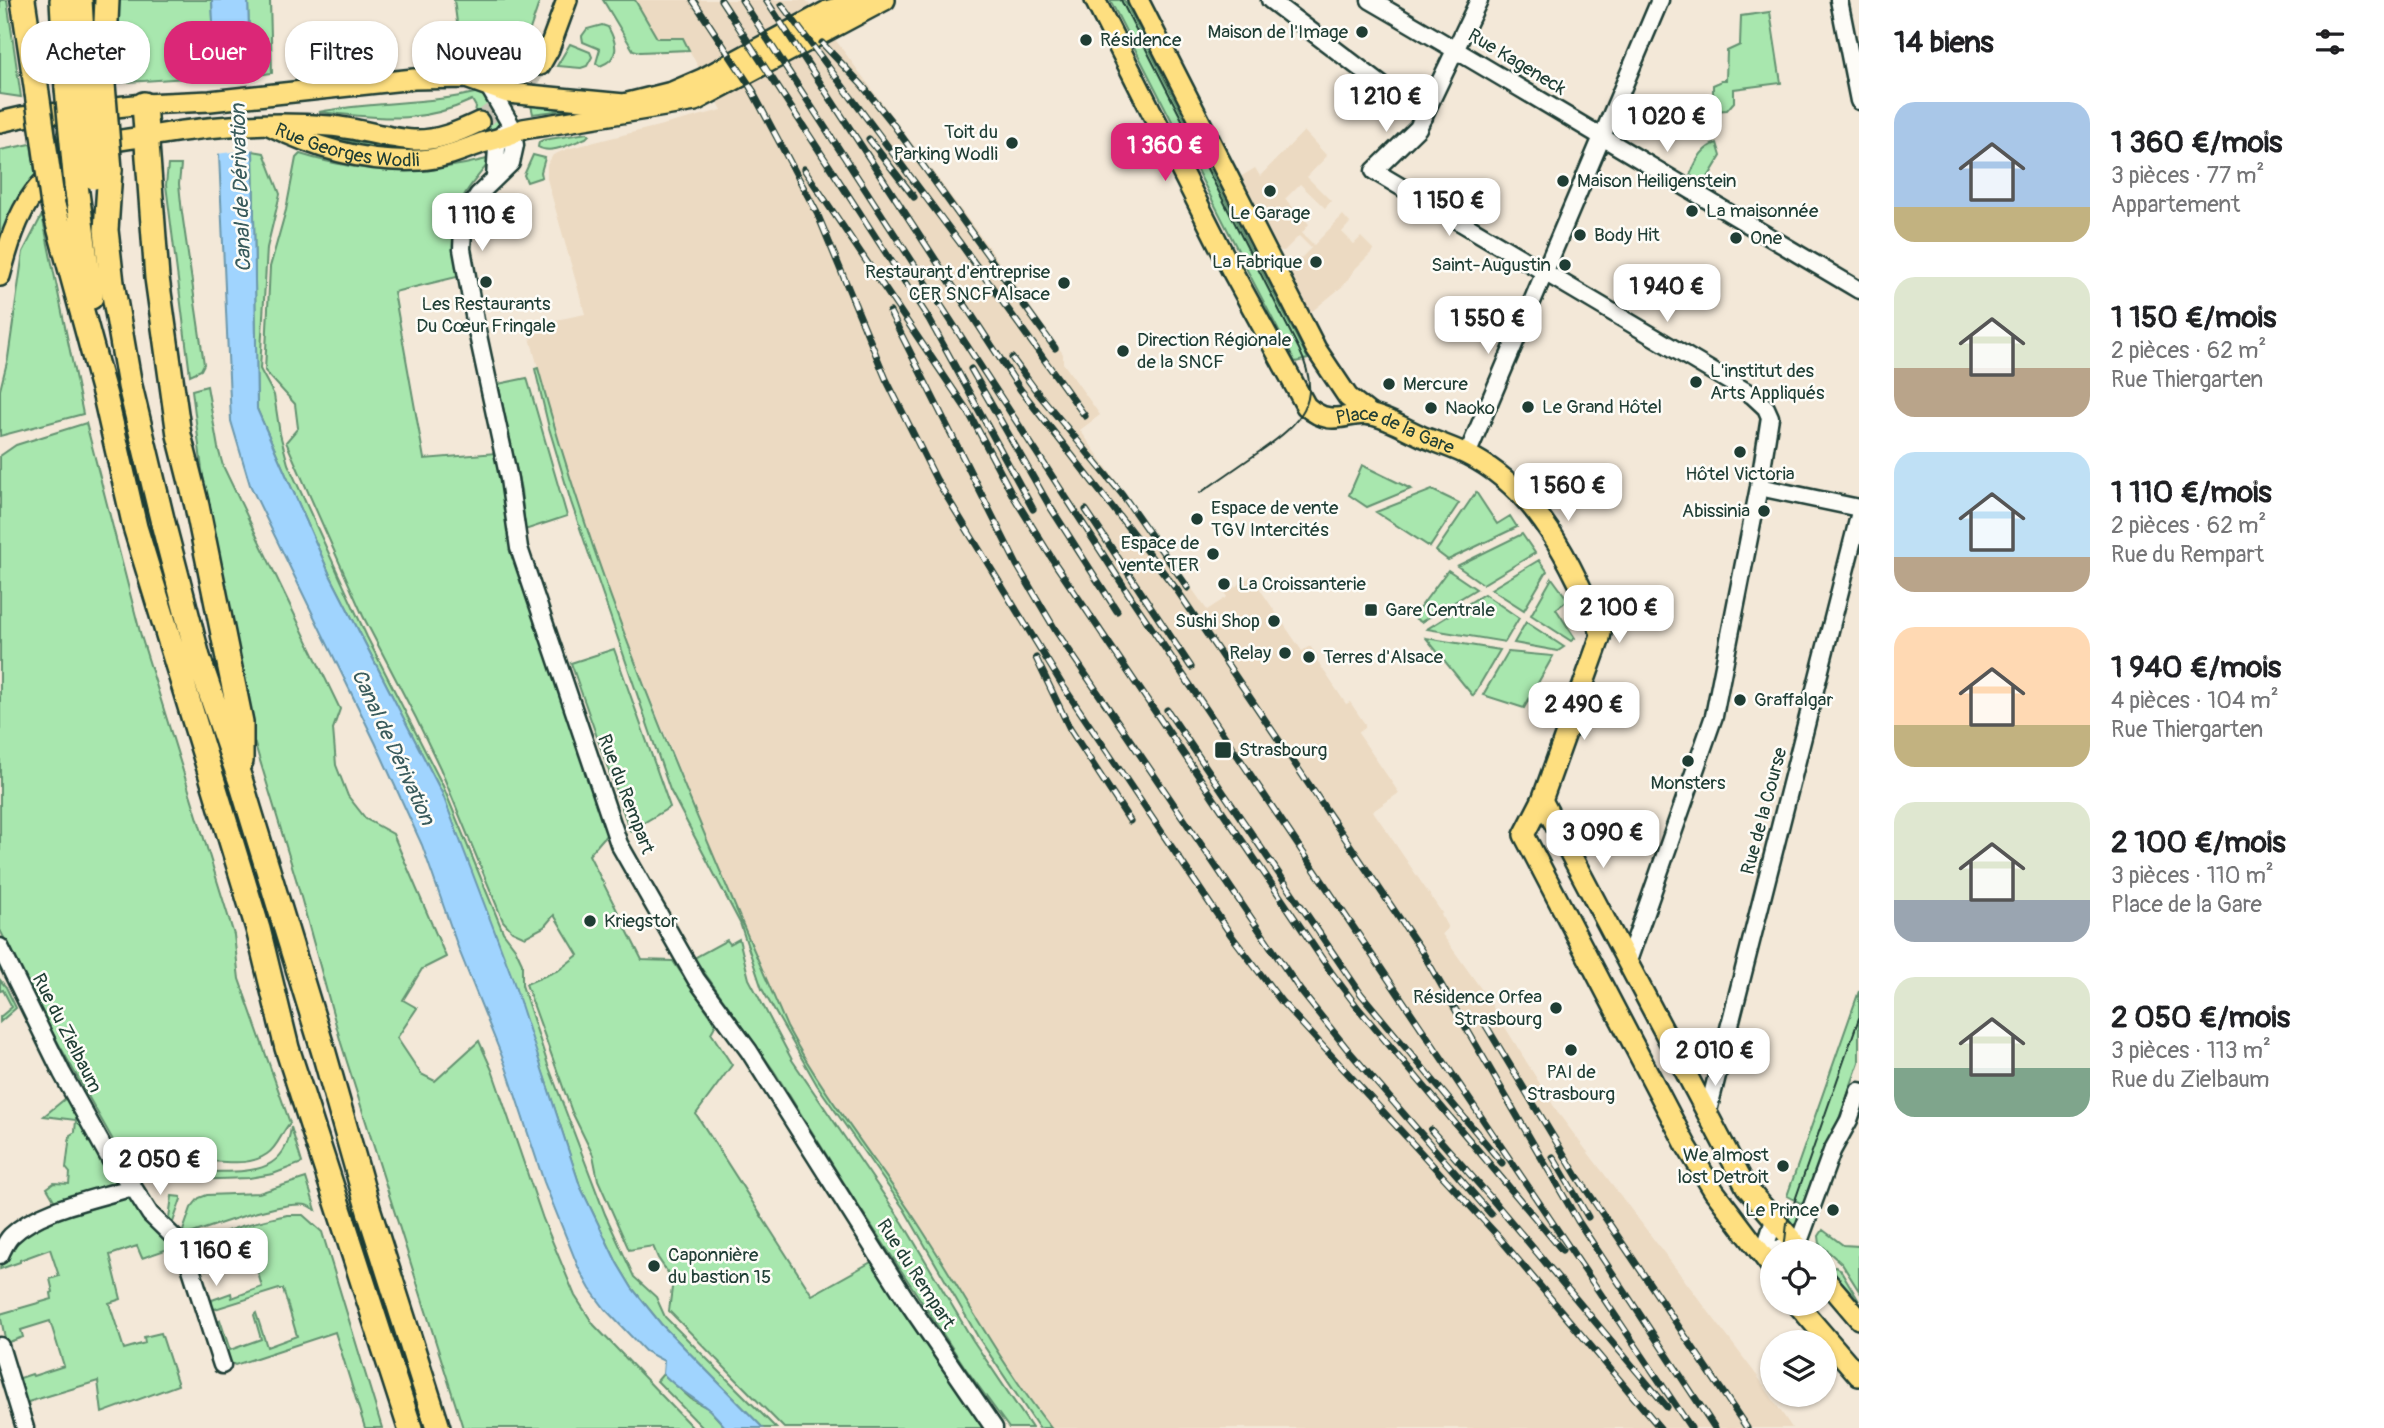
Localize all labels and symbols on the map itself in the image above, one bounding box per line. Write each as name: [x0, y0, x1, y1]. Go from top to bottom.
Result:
place label: Maison de l'Image: [1207, 20, 1349, 44]
street label: Rue Kageneck: [1463, 23, 1571, 101]
marker: Maison de l'Image: [1354, 24, 1370, 40]
place label: Résidence: [1100, 28, 1182, 52]
marker: Résidence: [1078, 32, 1094, 48]
pin: 1 210 €: [1321, 74, 1451, 134]
pin: 1 020 €: [1602, 94, 1732, 154]
water label: Canal de Dérivation: [225, 102, 257, 273]
street label: Rue Georges Wodli: [271, 118, 420, 172]
place label: Toit du Parking Wodli: [893, 120, 998, 166]
pin: 1 360 €: [1100, 124, 1230, 183]
marker: Toit du Parking Wodli: [1004, 135, 1020, 151]
place label: Maison Heiligenstein: [1577, 169, 1737, 193]
marker: Maison Heiligenstein: [1555, 173, 1571, 189]
pin: 1 150 €: [1384, 178, 1514, 238]
marker: Le Garage: [1262, 183, 1278, 199]
pin: 1 110 €: [417, 194, 547, 253]
place label: La maisonnée: [1706, 199, 1819, 223]
place label: Le Garage: [1230, 201, 1311, 225]
marker: La maisonnée: [1684, 203, 1700, 219]
place label: Body Hit: [1594, 223, 1660, 247]
place label: One: [1750, 226, 1783, 250]
marker: Body Hit: [1572, 227, 1588, 243]
marker: One: [1728, 230, 1744, 246]
place label: La Fabrique: [1212, 250, 1303, 274]
place label: Saint-Augustin: [1431, 253, 1551, 277]
marker: La Fabrique: [1308, 254, 1324, 270]
marker: Saint-Augustin: [1557, 257, 1573, 273]
place label: Restaurant d'entreprise CER SNCF Alsace: [865, 260, 1051, 306]
pin: 1 940 €: [1602, 264, 1732, 324]
marker: Les Restaurants Du Cœur Fringale: [478, 274, 494, 290]
marker: Restaurant d'entreprise CER SNCF Alsace: [1056, 275, 1072, 291]
place label: Les Restaurants Du Cœur Fringale: [416, 292, 556, 338]
pin: 1 550 €: [1423, 296, 1553, 356]
place label: Direction Régionale de la SNCF: [1137, 328, 1292, 374]
marker: Direction Régionale de la SNCF: [1115, 343, 1131, 359]
place label: L'institut des Arts Appliqués: [1710, 359, 1825, 405]
place label: Mercure: [1403, 372, 1468, 396]
marker: L'institut des Arts Appliqués: [1688, 374, 1704, 390]
marker: Mercure: [1381, 376, 1397, 392]
place label: Le Grand Hôtel: [1542, 395, 1662, 419]
place label: Naoko: [1445, 396, 1495, 420]
marker: Le Grand Hôtel: [1520, 399, 1536, 415]
marker: Naoko: [1423, 400, 1439, 416]
street label: Place de la Gare: [1334, 402, 1458, 460]
marker: Hôtel Victoria: [1732, 444, 1748, 460]
place label: Hôtel Victoria: [1685, 462, 1795, 486]
pin: 1 560 €: [1503, 463, 1633, 523]
place label: Espace de vente TGV Intercités: [1211, 496, 1339, 542]
place label: Abissinia: [1682, 499, 1750, 523]
marker: Abissinia: [1756, 503, 1772, 519]
marker: Espace de vente TGV Intercités: [1189, 511, 1205, 527]
place label: Espace de vente TER: [1117, 531, 1200, 577]
marker: Espace de vente TER: [1205, 546, 1221, 562]
place label: La Croissanterie: [1238, 572, 1366, 596]
marker: La Croissanterie: [1216, 576, 1232, 592]
pin: 2 100 €: [1554, 586, 1684, 645]
place label: Gare Centrale: [1385, 598, 1495, 622]
marker: Gare Centrale: [1363, 602, 1379, 618]
place label: Sushi Shop: [1175, 609, 1260, 633]
marker: Sushi Shop: [1266, 613, 1282, 629]
place label: Relay: [1229, 641, 1271, 665]
marker: Relay: [1277, 645, 1293, 661]
place label: Terres d'Alsace: [1323, 645, 1444, 669]
marker: Terres d'Alsace: [1301, 649, 1317, 665]
water label: Canal de Dérivation: [345, 665, 441, 830]
pin: 2 490 €: [1519, 682, 1649, 742]
place label: Graffalgar: [1754, 688, 1833, 712]
marker: Graffalgar: [1732, 692, 1748, 708]
street label: Rue du Rempart: [592, 731, 660, 858]
place label: Strasbourg: [1239, 738, 1327, 762]
marker: Strasbourg: [1213, 740, 1233, 760]
street label: Rue de la Course: [1736, 744, 1793, 877]
marker: Monsters: [1680, 753, 1696, 769]
place label: Monsters: [1651, 771, 1726, 795]
pin: 3 090 €: [1538, 810, 1668, 870]
place label: Kriegstor: [604, 909, 678, 933]
marker: Kriegstor: [582, 913, 598, 929]
street label: Rue du Zielbaum: [27, 969, 107, 1097]
place label: Résidence Orfea Strasbourg: [1413, 985, 1542, 1031]
marker: Résidence Orfea Strasbourg: [1548, 1000, 1564, 1016]
pin: 2 010 €: [1650, 1028, 1780, 1088]
marker: PAI de Strasbourg: [1563, 1042, 1579, 1058]
place label: PAI de Strasbourg: [1527, 1060, 1615, 1106]
pin: 2 050 €: [95, 1138, 225, 1197]
place label: We almost lost Detroit: [1677, 1143, 1769, 1189]
marker: We almost lost Detroit: [1775, 1158, 1791, 1174]
place label: Le Prince: [1745, 1198, 1820, 1222]
marker: Le Prince: [1825, 1202, 1841, 1218]
street label: Rue du Rempart: [872, 1214, 961, 1334]
pin: 1 160 €: [151, 1228, 281, 1288]
place label: Caponnière du bastion 15: [668, 1243, 771, 1289]
marker: Caponnière du bastion 15: [646, 1258, 662, 1274]

